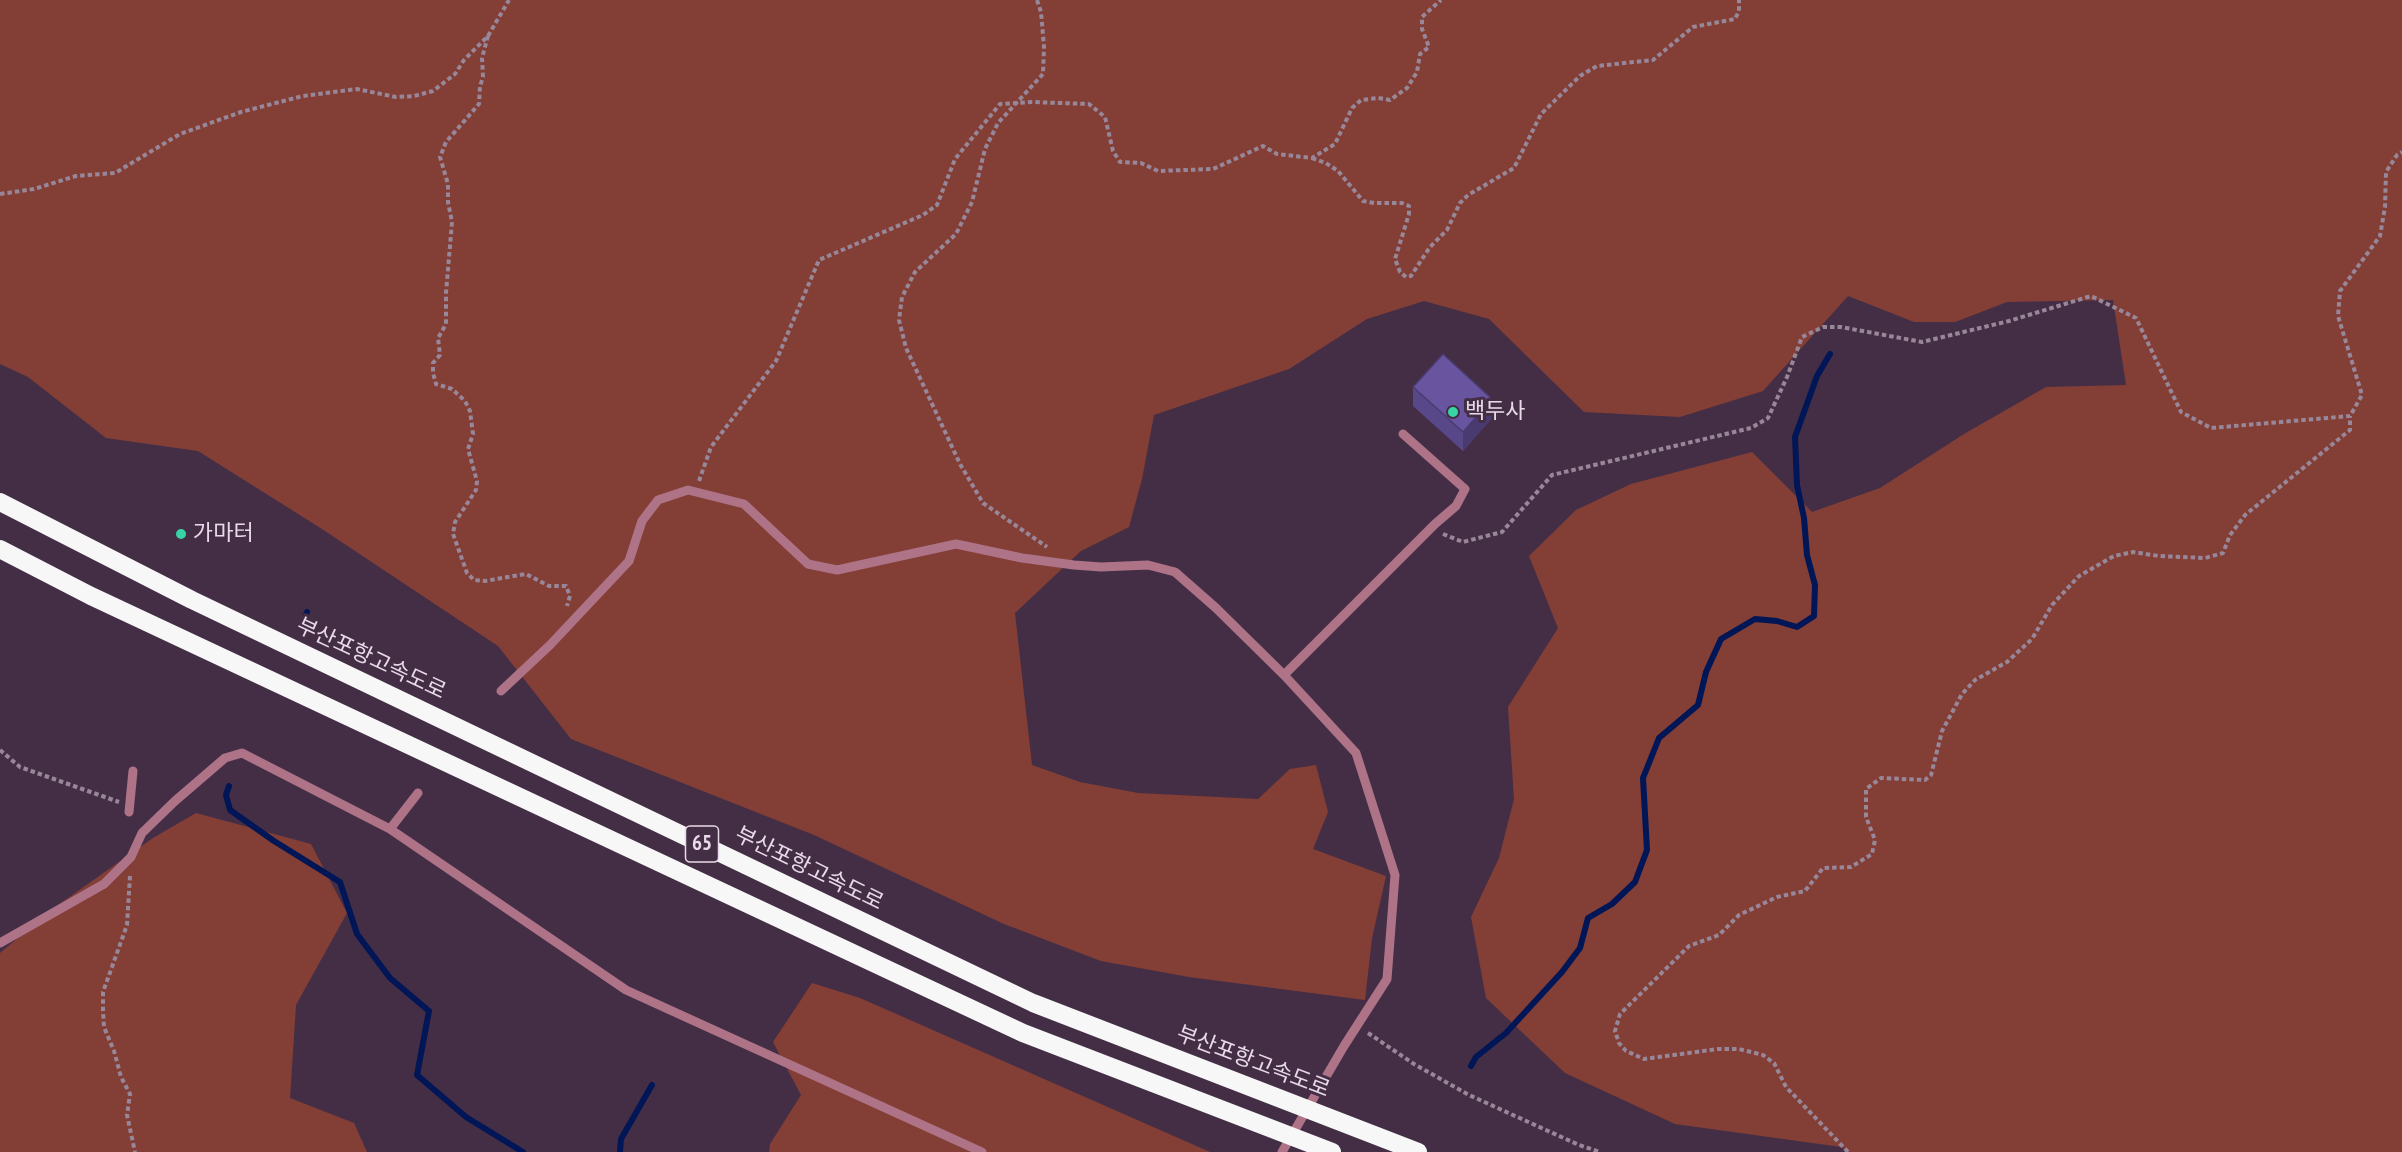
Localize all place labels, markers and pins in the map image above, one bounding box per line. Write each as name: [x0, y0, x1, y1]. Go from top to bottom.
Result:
place label: 백두사: [1465, 399, 1526, 425]
marker: 백두사: [1446, 405, 1460, 419]
place label: 가마터: [193, 521, 254, 547]
marker: 가마터: [174, 527, 188, 541]

